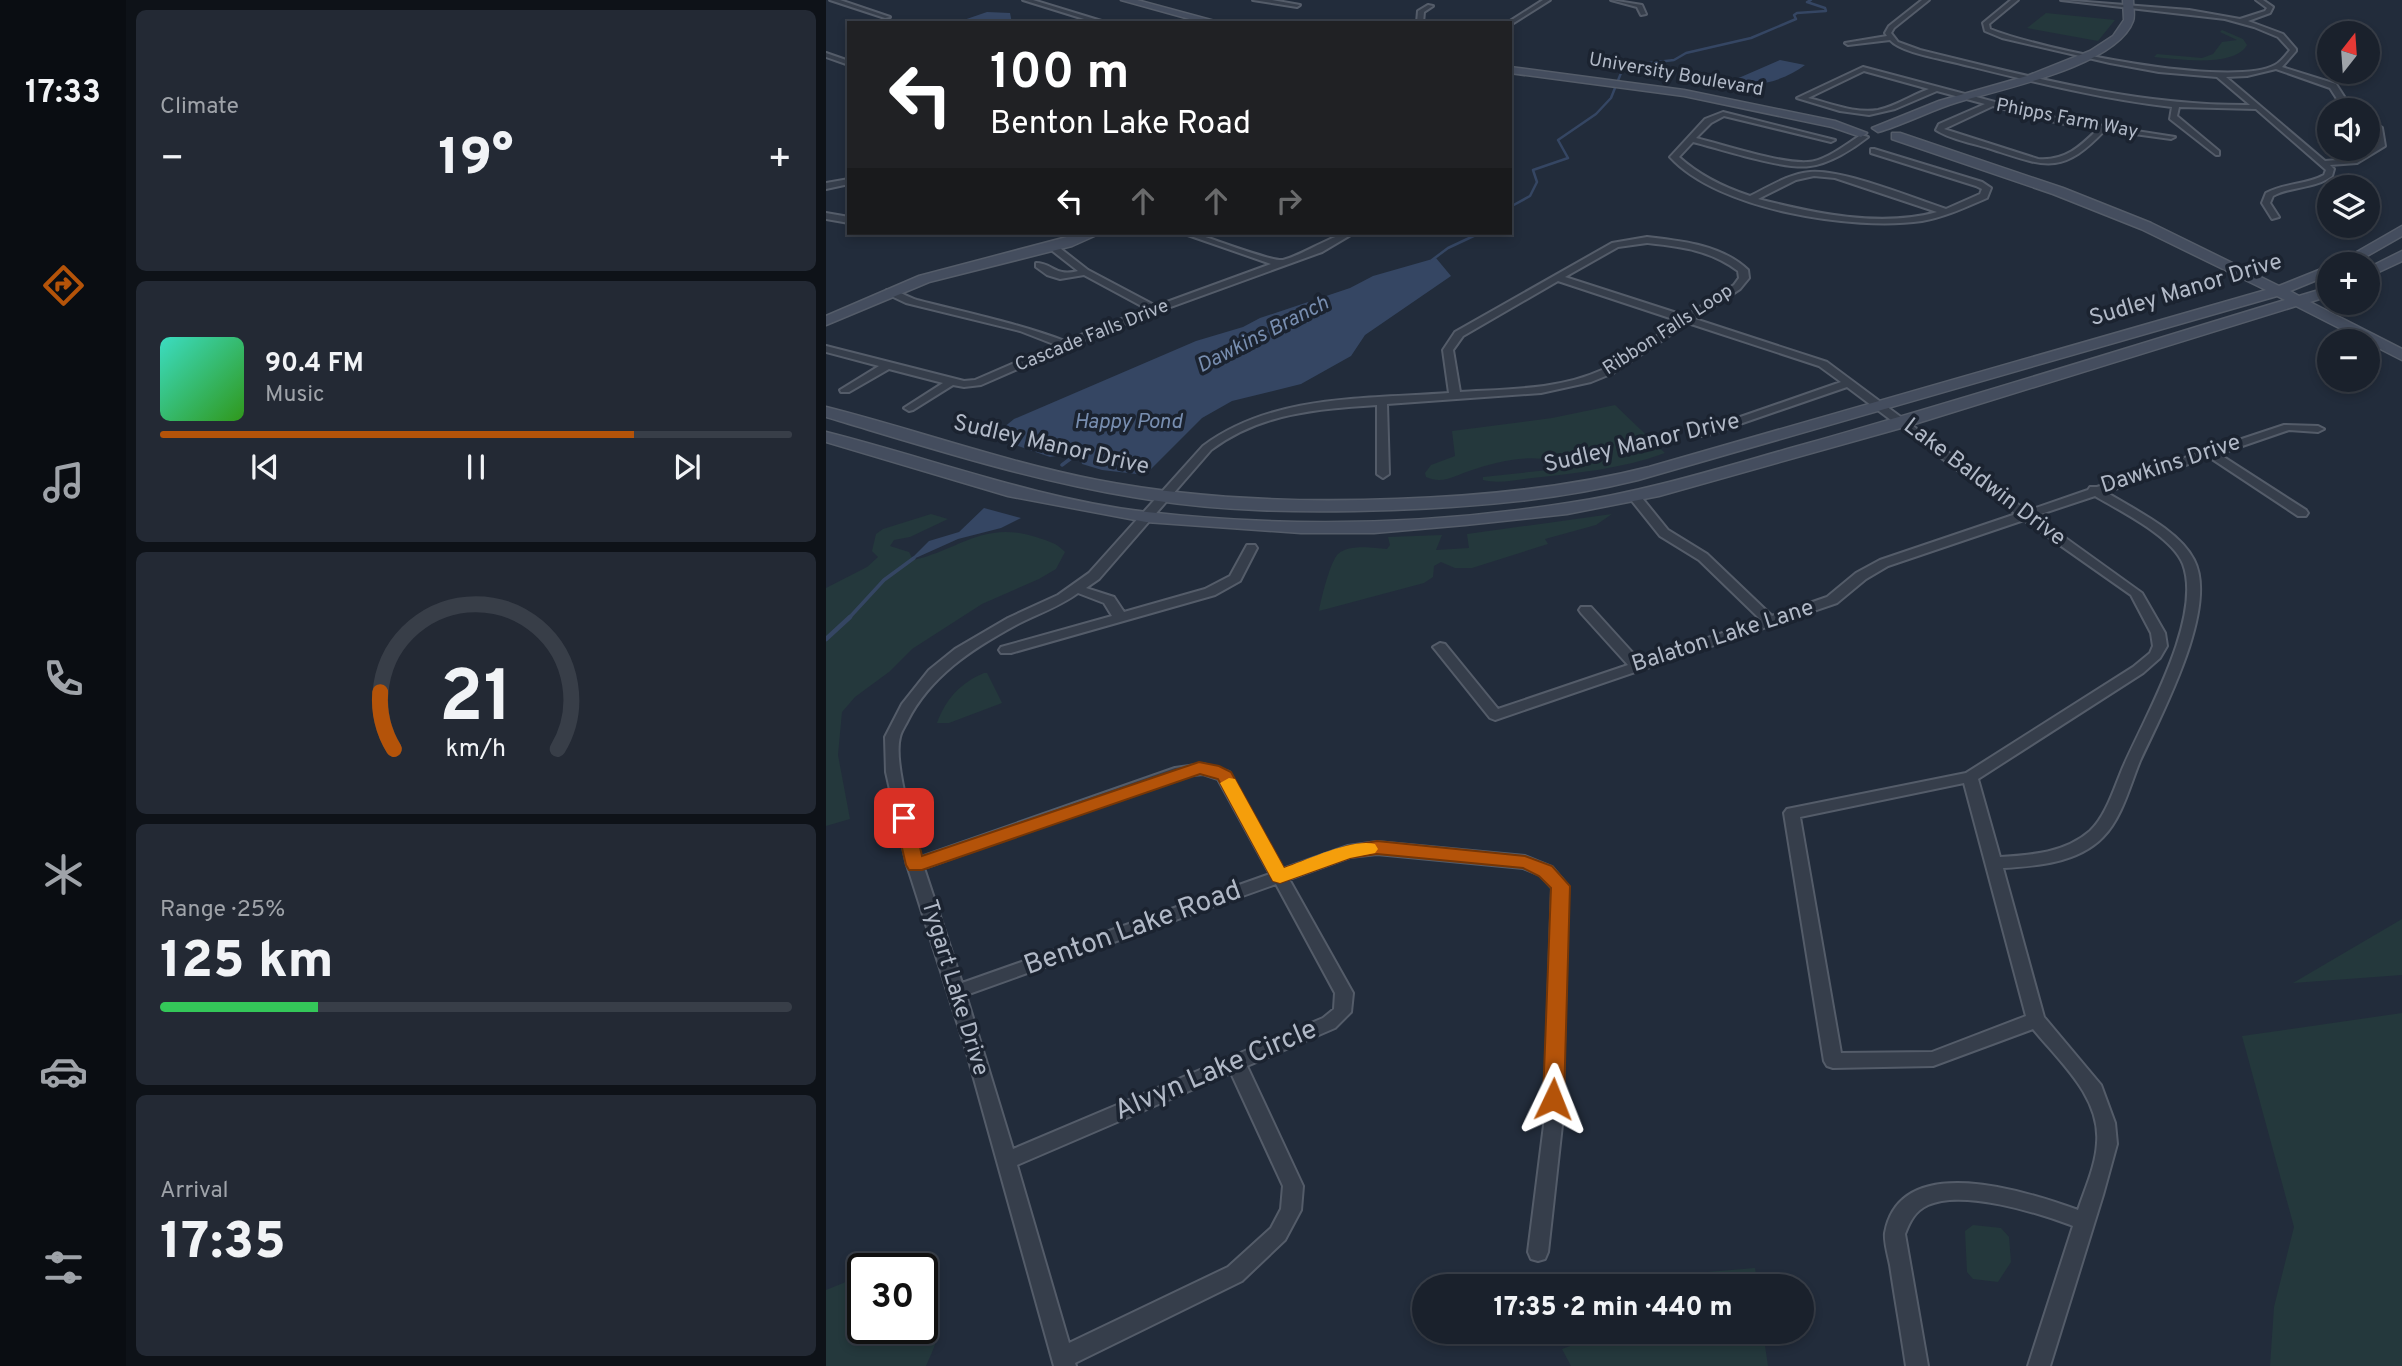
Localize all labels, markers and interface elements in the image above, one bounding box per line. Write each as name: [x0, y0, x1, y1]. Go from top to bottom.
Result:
north arrow: [2317, 21, 2380, 84]
map controls: [2317, 21, 2380, 392]
text: 100 m: [990, 44, 1129, 106]
street label: University Boulevard: [1587, 48, 1765, 102]
icon: left: [875, 49, 966, 140]
text: 17:33: [25, 74, 101, 114]
text: Climate: [160, 93, 239, 122]
street label: Phipps Farm Way: [1994, 93, 2140, 145]
button: sound: [2317, 98, 2380, 161]
text: Benton Lake Road: [990, 105, 1251, 145]
text: 19°: [438, 127, 514, 193]
text: −: [160, 136, 185, 185]
text: +: [767, 136, 792, 185]
button: layers: [2317, 175, 2380, 238]
icon: left: [1051, 182, 1089, 220]
icon: ahead: [1124, 182, 1162, 220]
icon: ahead: [1197, 182, 1235, 220]
icon: right: [1270, 182, 1308, 220]
street label: Sudley Manor Drive: [2086, 248, 2286, 334]
button: +: [2317, 252, 2380, 315]
icon: directions: [39, 261, 88, 310]
street label: Ribbon Falls Loop: [1599, 279, 1737, 381]
water label: Dawkins Branch: [1192, 290, 1334, 380]
street label: Cascade Falls Drive: [1012, 294, 1172, 378]
button: −: [2317, 329, 2380, 392]
text: 90.4 FM: [265, 348, 364, 381]
text: Music: [265, 381, 325, 410]
street label: Sudley Manor Drive: [1541, 407, 1743, 481]
street label: Sudley Manor Drive: [950, 409, 1152, 483]
water label: Happy Pond: [1074, 409, 1184, 436]
street label: Lake Baldwin Drive: [1897, 413, 2071, 553]
street label: Dawkins Drive: [2097, 429, 2245, 501]
icon: previous: [246, 448, 284, 486]
icon: pause: [457, 448, 495, 486]
icon: next: [668, 448, 706, 486]
icon: music: [39, 458, 88, 507]
street label: Balaton Lake Lane: [1628, 594, 1818, 680]
icon: phone: [39, 654, 88, 703]
text: 21: [439, 655, 513, 747]
text: km/h: [446, 734, 506, 766]
pin: [874, 788, 934, 848]
icon: arrive: [885, 799, 923, 837]
icon: climate: [39, 850, 88, 899]
street label: Benton Lake Road: [1020, 873, 1246, 985]
text: Range · 25%: [160, 896, 285, 925]
street label: Tygart Lake Drive: [914, 897, 994, 1079]
text: 125 km: [160, 930, 334, 996]
street label: Alvyn Lake Circle: [1109, 1012, 1323, 1130]
icon: car: [39, 1047, 88, 1096]
position arrow: [1516, 1062, 1590, 1136]
text: Arrival: [160, 1177, 229, 1206]
text: 17:35: [160, 1211, 286, 1277]
icon: filters: [39, 1243, 88, 1292]
speed limit sign: 30: [847, 1253, 938, 1344]
text: 17:35 · 2 min · 440 m: [1494, 1292, 1732, 1325]

